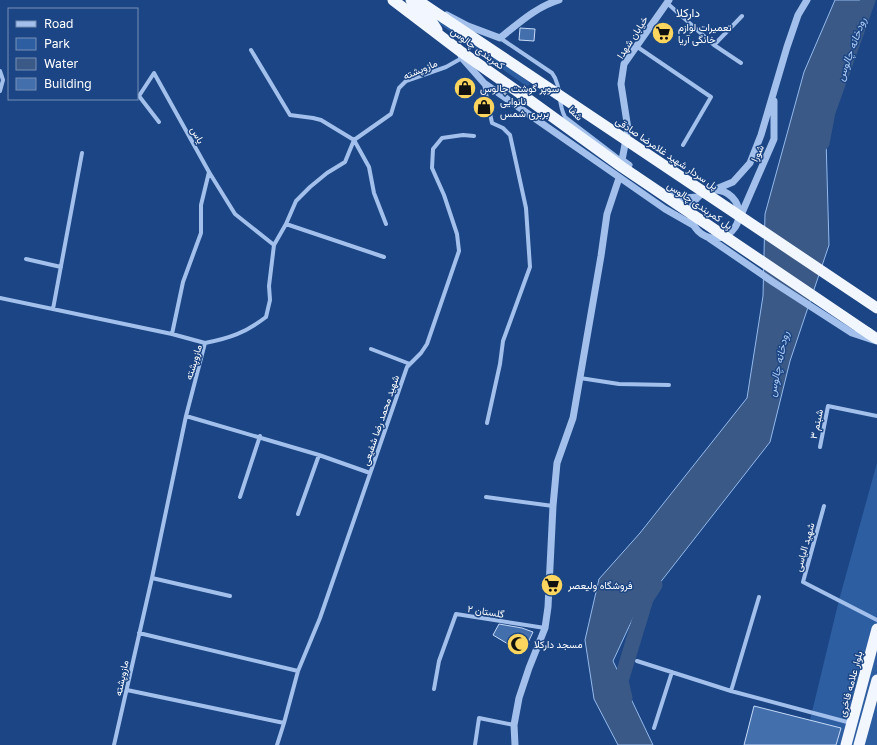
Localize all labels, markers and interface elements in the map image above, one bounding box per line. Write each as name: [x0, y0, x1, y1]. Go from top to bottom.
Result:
district label: دارکلا: [676, 5, 700, 21]
legend: [8, 8, 138, 100]
street label: خیابان شهدا: [614, 13, 651, 61]
water label: رودخانه چالوس: [833, 15, 870, 83]
text: Road: [44, 16, 73, 31]
supermarket icon: تعمیرات لوازم خانگی آریا: [650, 20, 676, 46]
place label: تعمیرات لوازم خانگی آریا: [678, 21, 731, 46]
street label: کمربندی چالوس: [448, 24, 508, 73]
text: Park: [44, 36, 70, 51]
text: Water: [44, 56, 78, 71]
street label: مازوپشته: [401, 56, 440, 83]
shop icon: سوپر گوشت چالوس: [452, 75, 478, 101]
text: Building: [44, 76, 92, 91]
place label: سوپر گوشت چالوس: [480, 82, 559, 96]
shop icon: نانوایی بربری شمس: [471, 94, 497, 120]
place label: نانوایی بربری شمس: [500, 95, 549, 120]
street label: شفا: [566, 103, 586, 123]
street label: پل سردار شهید غلامرضا صادقی: [612, 114, 720, 193]
street label: یاس: [188, 124, 207, 146]
street label: شورا: [748, 143, 767, 164]
street label: پل کمربندی چالوس: [664, 179, 735, 233]
water label: رودخانه چالوس: [764, 330, 793, 398]
street label: مازوپشته: [182, 343, 206, 382]
street label: شهید محمد رضا شفیعی: [359, 373, 402, 467]
street label: شبنم ۳: [807, 408, 826, 440]
street label: شهید الیاسی: [791, 521, 818, 573]
supermarket icon: فروشگاه ولیعصر: [539, 572, 565, 598]
place label: فروشگاه ولیعصر: [567, 579, 633, 592]
street label: گلستان ۲: [467, 602, 506, 620]
mosque icon: مسجد دارکلا: [505, 631, 531, 657]
place label: مسجد دارکلا: [534, 638, 582, 651]
street label: بلوار علامه فاخری: [835, 650, 866, 719]
street label: مازوپشته: [111, 659, 133, 697]

